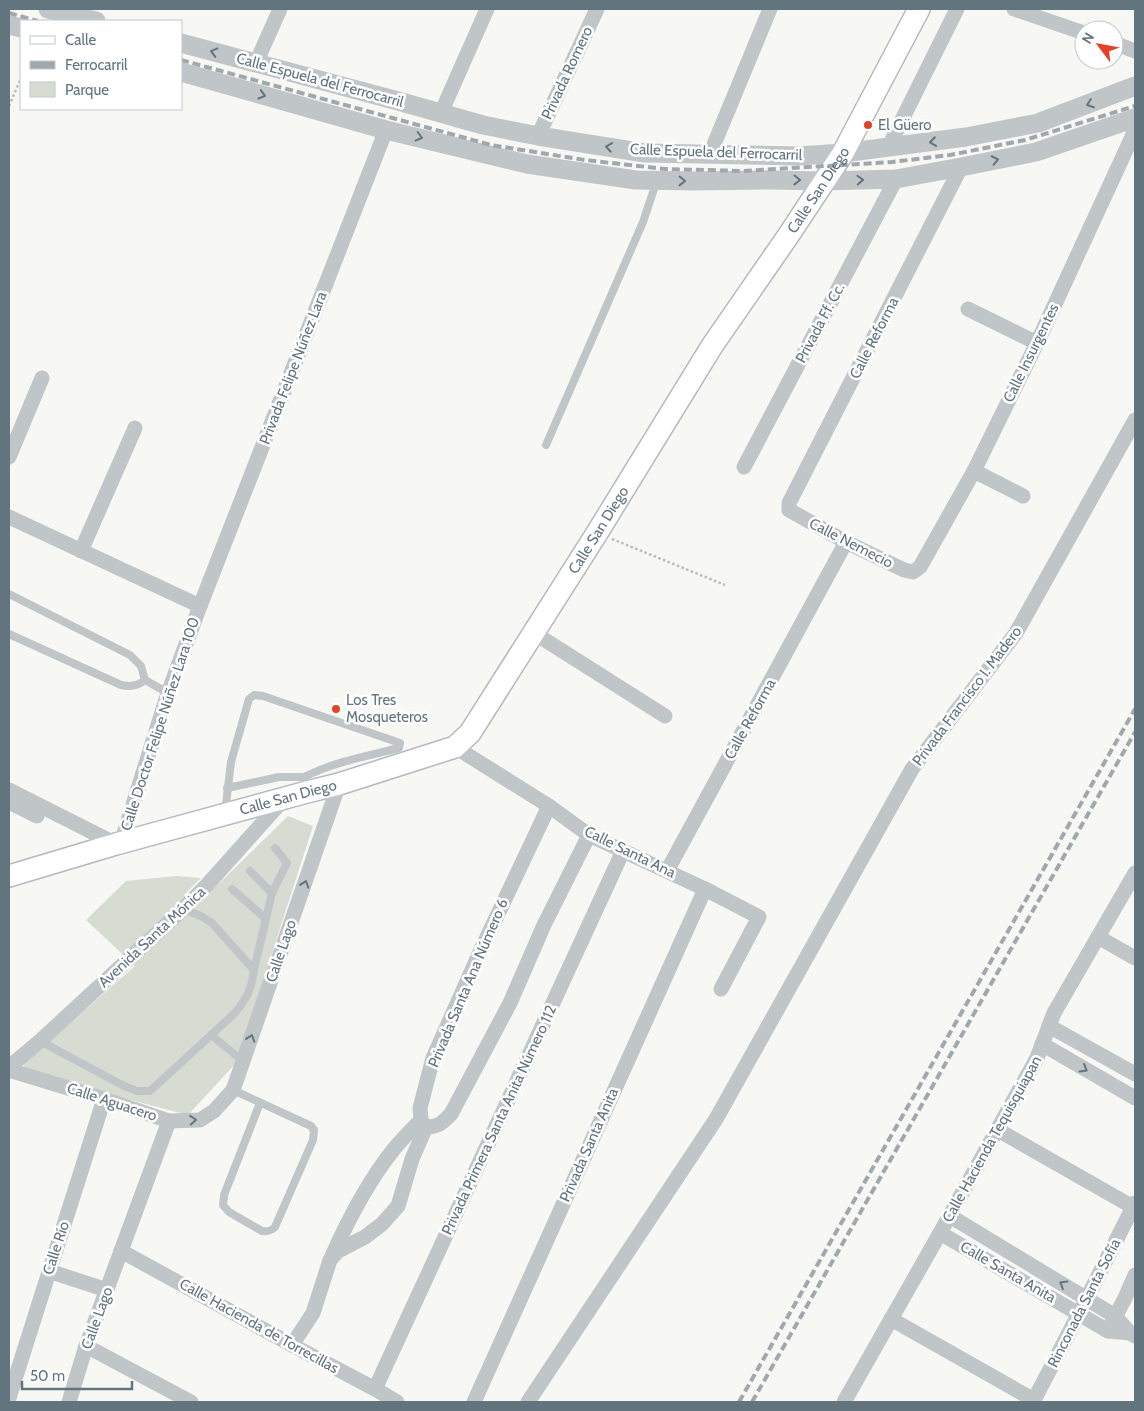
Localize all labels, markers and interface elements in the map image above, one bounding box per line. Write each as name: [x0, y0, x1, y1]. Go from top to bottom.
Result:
legend: [20, 20, 182, 110]
north arrow: [1074, 20, 1124, 70]
street label: Privada Romero: [538, 24, 596, 122]
text: N: [1078, 29, 1098, 47]
text: Calle: [65, 31, 96, 49]
one-way arrow: [210, 47, 218, 57]
street label: Calle Espuela del Ferrocarril: [234, 49, 406, 111]
text: Ferrocarril: [65, 56, 128, 74]
text: Parque: [65, 81, 109, 99]
one-way arrow: [257, 89, 266, 100]
one-way arrow: [1086, 98, 1095, 108]
place label: El Güero: [878, 116, 932, 134]
marker: El Güero: [862, 119, 874, 131]
one-way arrow: [414, 132, 422, 142]
one-way arrow: [928, 136, 937, 146]
street label: Calle Espuela del Ferrocarril: [629, 140, 803, 164]
one-way arrow: [605, 143, 614, 153]
street label: Calle San Diego: [783, 144, 853, 237]
one-way arrow: [991, 156, 1000, 166]
one-way arrow: [857, 174, 865, 185]
one-way arrow: [793, 175, 801, 186]
one-way arrow: [678, 176, 686, 186]
street label: Privada Ff. Cc.: [792, 280, 848, 366]
street label: Privada Felipe Núñez Lara: [256, 288, 331, 447]
street label: Calle Reforma: [846, 294, 903, 382]
street label: Calle Insurgentes: [999, 301, 1063, 405]
street label: Calle San Diego: [564, 483, 632, 577]
street label: Calle Nemecio: [806, 514, 896, 572]
street label: Calle Doctor Felipe Núñez Lara 100: [117, 615, 203, 833]
street label: Privada Francisco I. Madero: [909, 623, 1025, 769]
street label: Calle Reforma: [721, 675, 780, 762]
place label: Los Tres Mosqueteros: [346, 691, 428, 726]
marker: Los Tres Mosqueteros: [330, 703, 342, 715]
street label: Calle San Diego: [238, 776, 338, 819]
street label: Calle Santa Ana: [581, 822, 679, 882]
one-way arrow: [299, 881, 309, 889]
street label: Avenida Santa Mónica: [95, 882, 210, 991]
street label: Privada Santa Ana Número 6: [424, 896, 512, 1070]
street label: Calle Lago: [262, 917, 300, 985]
street label: Privada Primera Santa Anita Número 112: [438, 1002, 560, 1238]
one-way arrow: [245, 1034, 255, 1042]
street label: Calle Hacienda Tequisquiapan: [939, 1053, 1045, 1225]
one-way arrow: [1079, 1062, 1088, 1072]
street label: Calle Aguacero: [65, 1079, 159, 1125]
street label: Privada Santa Anita: [556, 1085, 622, 1205]
one-way arrow: [189, 1115, 197, 1126]
street label: Calle Río: [39, 1219, 73, 1277]
street label: Rinconada Santa Sofía: [1044, 1235, 1125, 1370]
street label: Calle Santa Anita: [957, 1237, 1060, 1307]
street label: Calle Hacienda de Torrecillas: [176, 1275, 342, 1377]
one-way arrow: [1060, 1280, 1069, 1290]
street label: Calle Lago: [77, 1284, 117, 1352]
scale bar: [22, 1358, 132, 1390]
text: 50 m: [30, 1367, 65, 1385]

